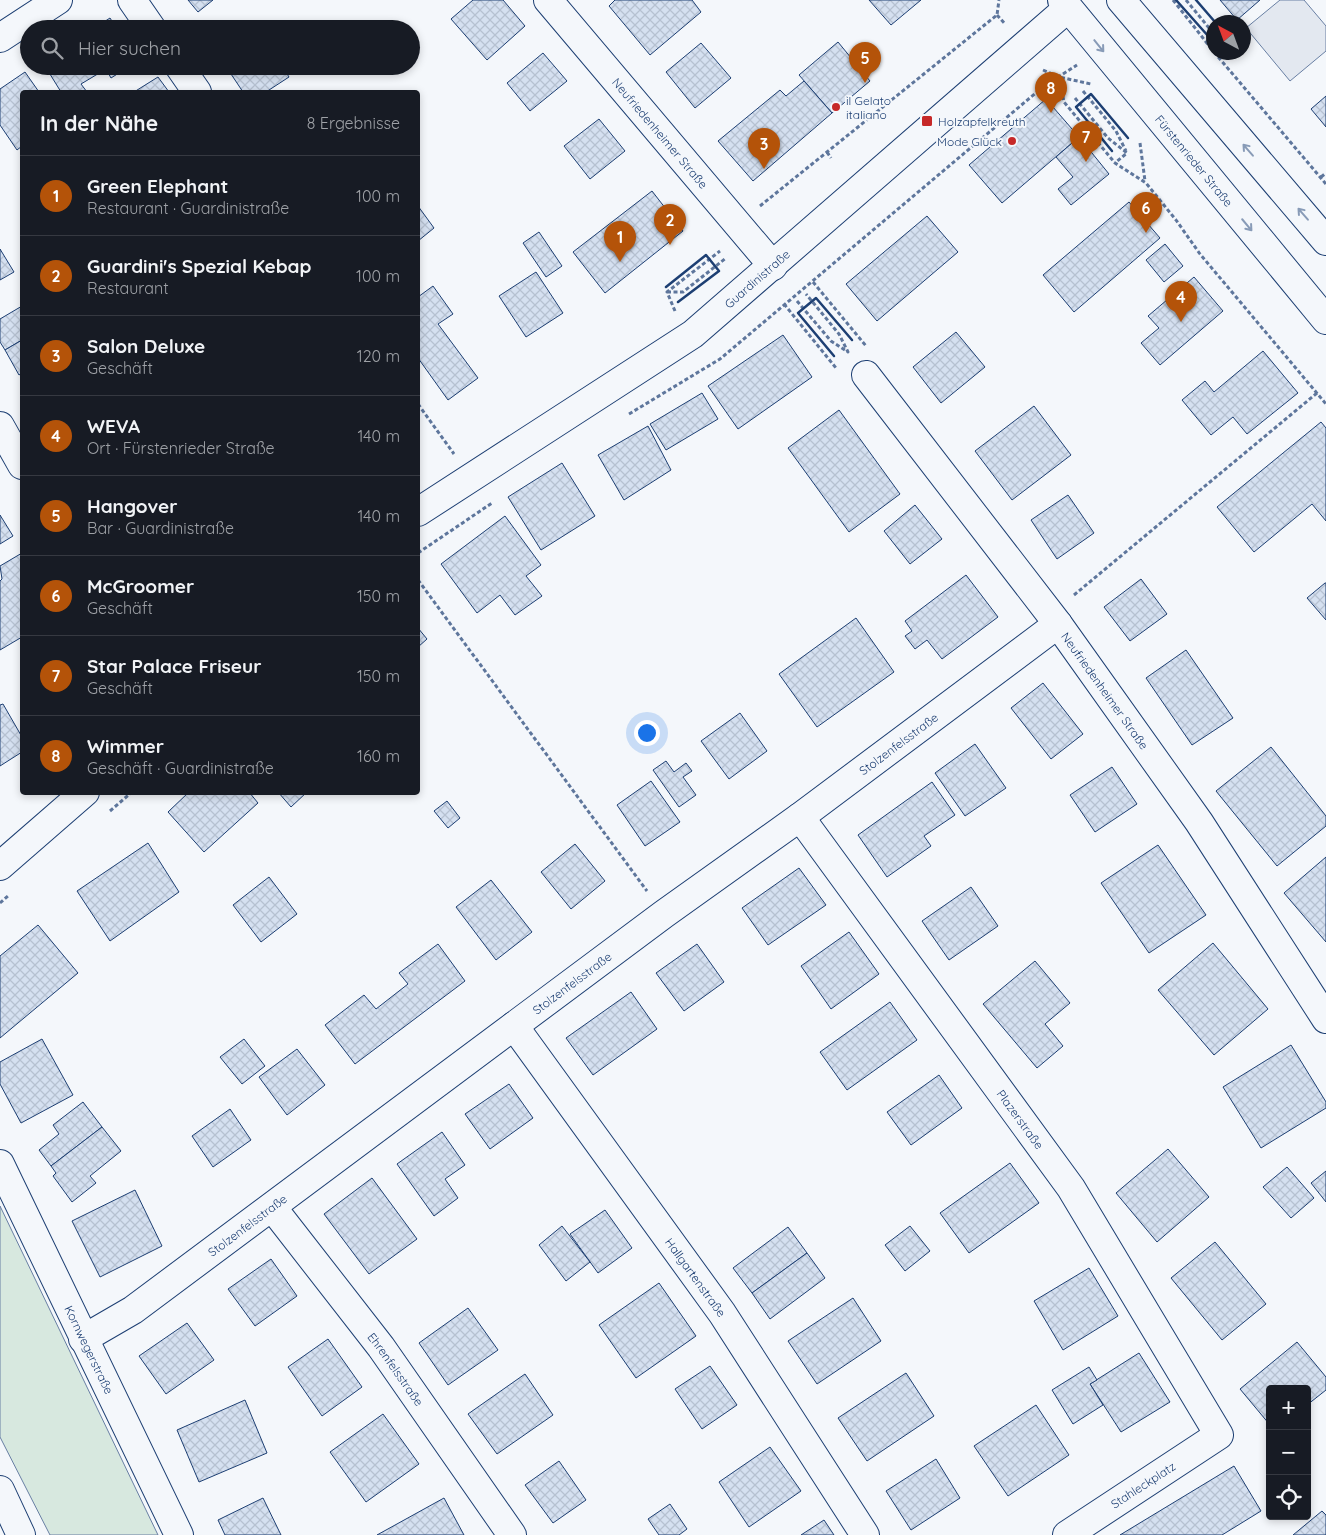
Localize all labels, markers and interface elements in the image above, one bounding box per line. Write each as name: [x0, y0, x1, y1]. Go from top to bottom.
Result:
north arrow: [1206, 15, 1251, 60]
search box: [20, 20, 420, 75]
icon: search: [38, 34, 66, 62]
text: Hier suchen: [78, 36, 181, 60]
one-way arrow: [1094, 39, 1105, 52]
pin: 5: [849, 42, 881, 83]
pin: 8: [1035, 72, 1067, 113]
street label: Neufriedenheimer Straße: [609, 75, 711, 191]
place label: il Gelato italiano: [846, 93, 891, 122]
marker: il Gelato italiano: [830, 101, 842, 113]
text: In der Nähe: [40, 110, 158, 136]
street label: Fürstenrieder Straße: [1152, 112, 1237, 209]
text: 8 Ergebnisse: [307, 113, 400, 133]
marker: Holzapfelkreuth: [920, 114, 934, 128]
place label: Holzapfelkreuth: [938, 114, 1026, 129]
pin: 7: [1070, 121, 1102, 162]
pin: 3: [748, 128, 780, 169]
place label: Mode Glück: [937, 134, 1002, 149]
marker: Mode Glück: [1006, 135, 1018, 147]
one-way arrow: [1243, 143, 1254, 156]
text: Green Elephant: [87, 174, 228, 198]
text: 1: [53, 186, 59, 206]
text: 100 m: [356, 186, 400, 206]
pin: 6: [1130, 192, 1162, 233]
text: Restaurant · Guardinistraße: [87, 198, 289, 218]
pin: 2: [654, 204, 686, 245]
one-way arrow: [1297, 207, 1309, 220]
one-way arrow: [1241, 218, 1252, 231]
pin: 1: [604, 221, 636, 262]
street label: Guardinistraße: [721, 246, 793, 311]
text: Guardini's Spezial Kebap: [87, 254, 311, 278]
text: 2: [51, 266, 61, 286]
text: 100 m: [356, 266, 400, 286]
text: Restaurant: [87, 278, 169, 298]
pin: 4: [1165, 281, 1197, 322]
text: Salon Deluxe: [87, 334, 205, 358]
text: 3: [52, 346, 60, 366]
text: 120 m: [357, 346, 400, 366]
text: Geschäft: [87, 358, 153, 378]
text: WEVA: [87, 414, 140, 438]
text: 4: [51, 426, 61, 446]
text: 140 m: [357, 426, 400, 446]
text: Ort · Fürstenrieder Straße: [87, 438, 275, 458]
text: Hangover: [87, 494, 177, 518]
text: 5: [51, 506, 61, 526]
text: 140 m: [357, 506, 400, 526]
text: Bar · Guardinistraße: [87, 518, 234, 538]
text: McGroomer: [87, 574, 194, 598]
text: 6: [52, 586, 60, 606]
text: 150 m: [357, 586, 400, 606]
text: Geschäft: [87, 598, 153, 618]
street label: Neufriedenheimer Straße: [1059, 629, 1152, 752]
text: Star Palace Friseur: [87, 654, 261, 678]
text: 7: [52, 666, 60, 686]
text: 150 m: [357, 666, 400, 686]
text: Geschäft: [87, 678, 153, 698]
street label: Stolzenfelsstraße: [856, 709, 941, 778]
your location: [634, 720, 660, 746]
text: Wimmer: [87, 734, 164, 758]
text: 8: [52, 746, 60, 766]
text: 160 m: [357, 746, 400, 766]
text: Geschäft · Guardinistraße: [87, 758, 274, 778]
street label: Stolzenfelsstraße: [529, 948, 614, 1017]
street label: Plazerstraße: [994, 1086, 1047, 1152]
street label: Stolzenfelsstraße: [205, 1191, 290, 1259]
street label: Hallgartenstraße: [662, 1235, 730, 1320]
street label: Kornwegerstraße: [62, 1303, 117, 1397]
street label: Ehrenfelsstraße: [365, 1329, 427, 1409]
map controls: [1266, 1385, 1311, 1520]
button: +: [1266, 1385, 1311, 1430]
button: −: [1266, 1430, 1311, 1475]
street label: Stahleckplatz: [1108, 1458, 1178, 1511]
button: locate: [1266, 1475, 1311, 1520]

